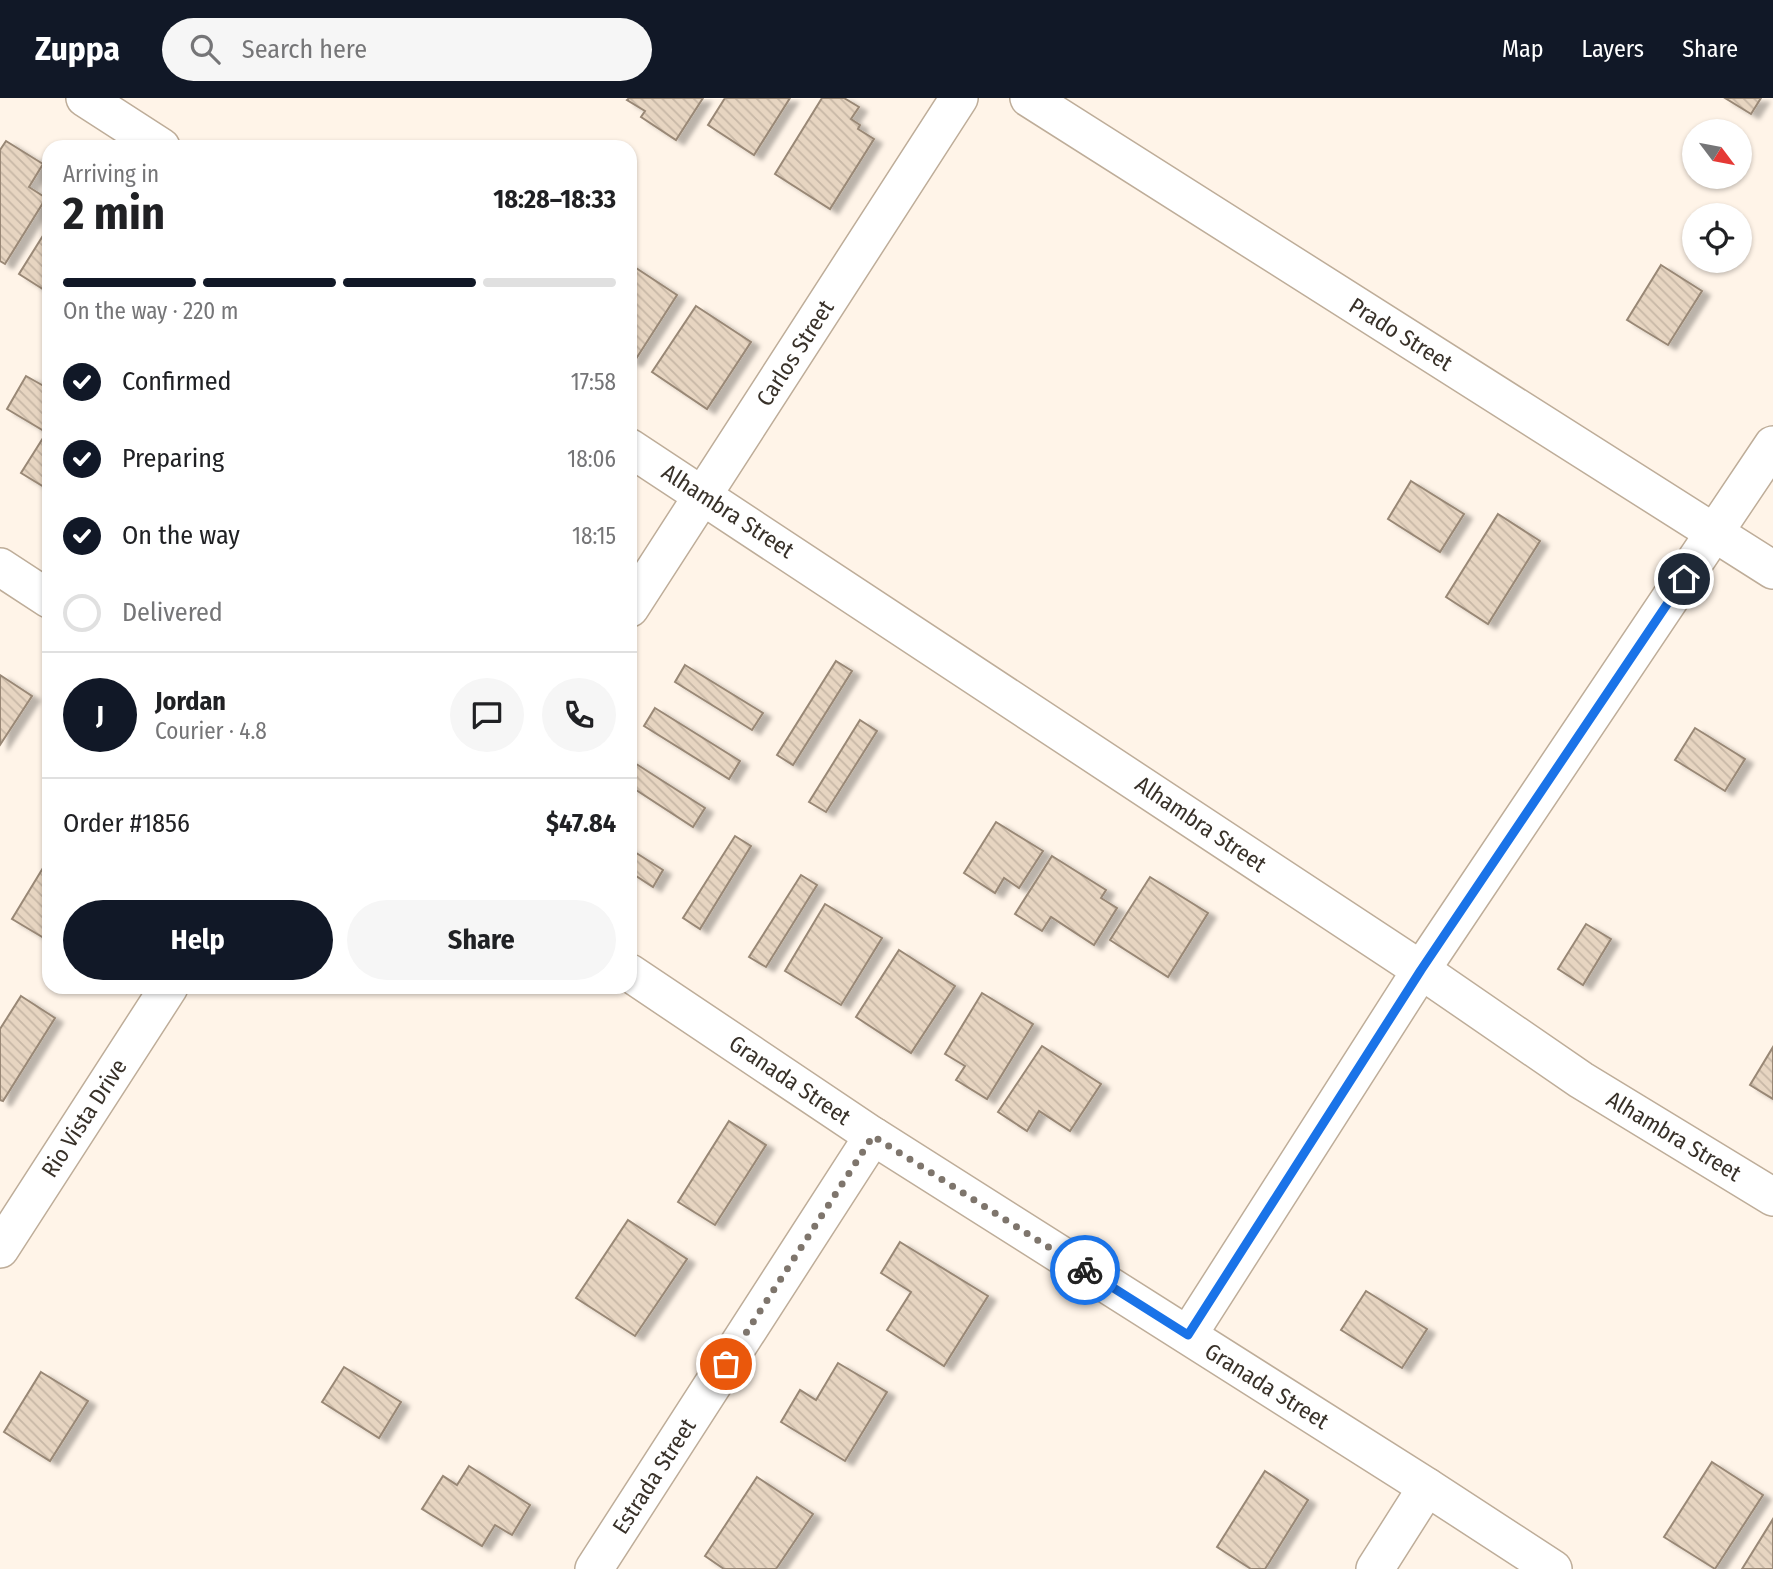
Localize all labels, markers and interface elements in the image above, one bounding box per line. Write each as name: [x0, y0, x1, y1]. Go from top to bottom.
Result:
search box: [162, 18, 652, 81]
text: Zuppa: [35, 29, 120, 69]
icon: search: [186, 30, 224, 68]
text: Search here: [242, 34, 367, 65]
text: Map: [1502, 35, 1544, 63]
text: Layers: [1582, 35, 1644, 63]
text: Share: [1682, 35, 1738, 63]
north arrow: [1682, 119, 1752, 189]
map controls: [1682, 119, 1752, 273]
text: Arriving in: [63, 160, 159, 188]
text: 18:28–18:33: [493, 184, 616, 215]
text: 2 min: [63, 186, 165, 241]
button: locate: [1682, 203, 1752, 273]
street label: Prado Street: [1344, 291, 1458, 377]
street label: Carlos Street: [750, 294, 840, 411]
text: On the way · 220 m: [63, 297, 238, 325]
icon: check: [63, 363, 101, 401]
text: Confirmed: [122, 366, 232, 397]
text: 17:58: [571, 368, 616, 396]
icon: check: [63, 440, 101, 478]
text: Preparing: [122, 443, 224, 474]
text: 18:06: [567, 445, 616, 473]
street label: Alhambra Street: [657, 458, 800, 564]
icon: check: [63, 517, 101, 555]
text: On the way: [122, 520, 240, 551]
text: 18:15: [572, 522, 616, 550]
pin: [1654, 549, 1714, 609]
icon: home: [1665, 560, 1703, 598]
text: Delivered: [122, 597, 223, 628]
button: chat: [450, 678, 524, 752]
button: phone: [542, 678, 616, 752]
text: Jordan: [155, 686, 226, 717]
text: J: [96, 700, 104, 731]
text: Courier · 4.8: [155, 717, 267, 745]
street label: Alhambra Street: [1130, 770, 1272, 878]
text: Order #1856: [63, 808, 190, 839]
text: $47.84: [546, 808, 616, 839]
button: Help: [63, 900, 333, 980]
button: Share: [347, 900, 616, 980]
street label: Granada Street: [724, 1029, 857, 1131]
street label: Rio Vista Drive: [35, 1053, 133, 1183]
street label: Alhambra Street: [1602, 1085, 1747, 1187]
courier: [1050, 1235, 1120, 1305]
icon: bike: [1066, 1251, 1104, 1289]
pin: [696, 1334, 756, 1394]
street label: Granada Street: [1200, 1337, 1334, 1435]
icon: bag: [707, 1345, 745, 1383]
street label: Estrada Street: [606, 1413, 702, 1539]

